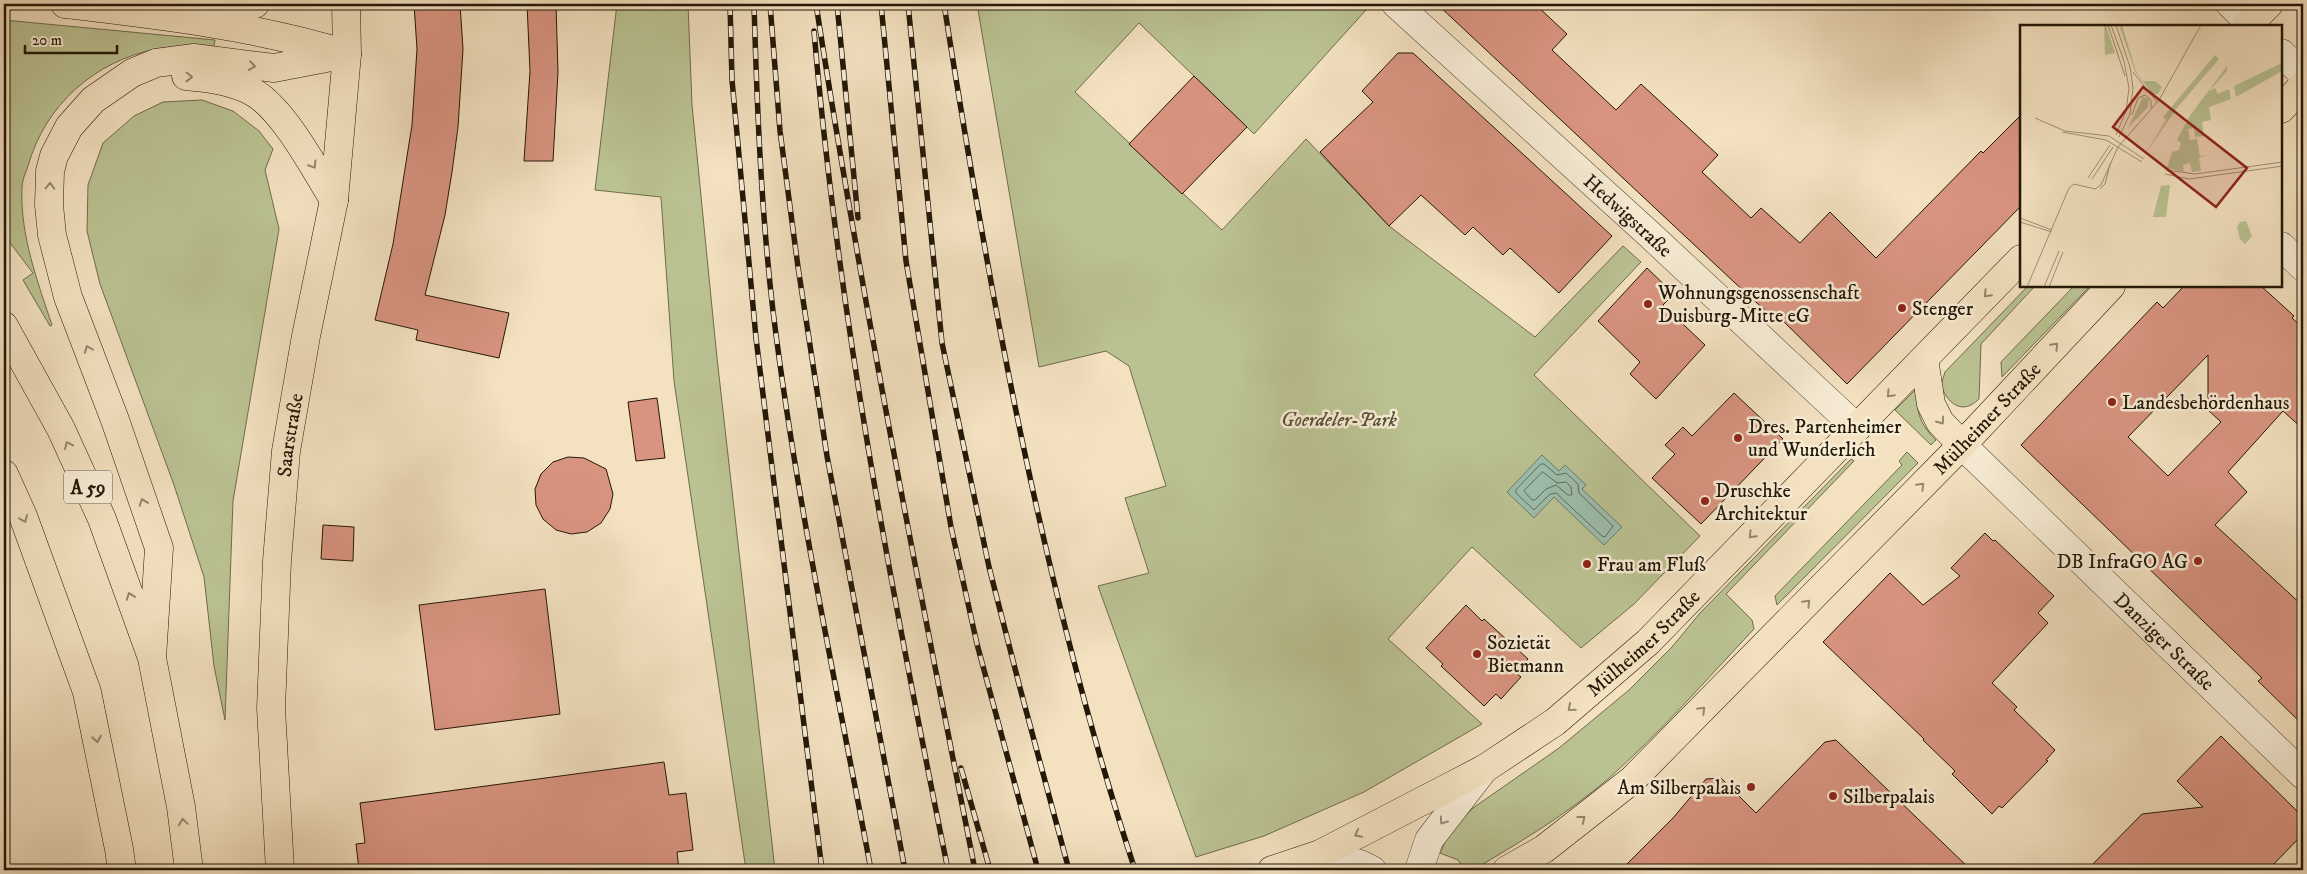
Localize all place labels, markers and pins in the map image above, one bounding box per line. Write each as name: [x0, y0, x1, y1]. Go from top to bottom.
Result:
place label: Wohnungsgenossenschaft Duisburg-Mitte eG: [1657, 281, 1860, 329]
place label: Stenger: [1912, 297, 1974, 322]
marker: Wohnungsgenossenschaft Duisburg-Mitte eG: [1642, 298, 1654, 310]
marker: Stenger: [1896, 302, 1908, 314]
place label: Landesbehördenhaus: [2122, 391, 2290, 416]
marker: Landesbehördenhaus: [2106, 396, 2118, 408]
place label: Dres. Partenheimer und Wunderlich: [1748, 415, 1902, 463]
marker: Dres. Partenheimer und Wunderlich: [1732, 432, 1744, 444]
place label: Druschke Architektur: [1715, 479, 1808, 527]
marker: Druschke Architektur: [1699, 495, 1711, 507]
place label: DB InfraGO AG: [2056, 550, 2188, 575]
place label: Frau am Fluß: [1597, 553, 1706, 578]
marker: DB InfraGO AG: [2192, 555, 2204, 567]
marker: Frau am Fluß: [1581, 558, 1593, 570]
place label: Sozietät Bietmann: [1487, 631, 1564, 679]
marker: Sozietät Bietmann: [1471, 648, 1483, 660]
place label: Am Silberpalais: [1617, 776, 1741, 801]
marker: Am Silberpalais: [1745, 781, 1757, 793]
place label: Silberpalais: [1843, 785, 1935, 810]
marker: Silberpalais: [1827, 790, 1839, 802]

